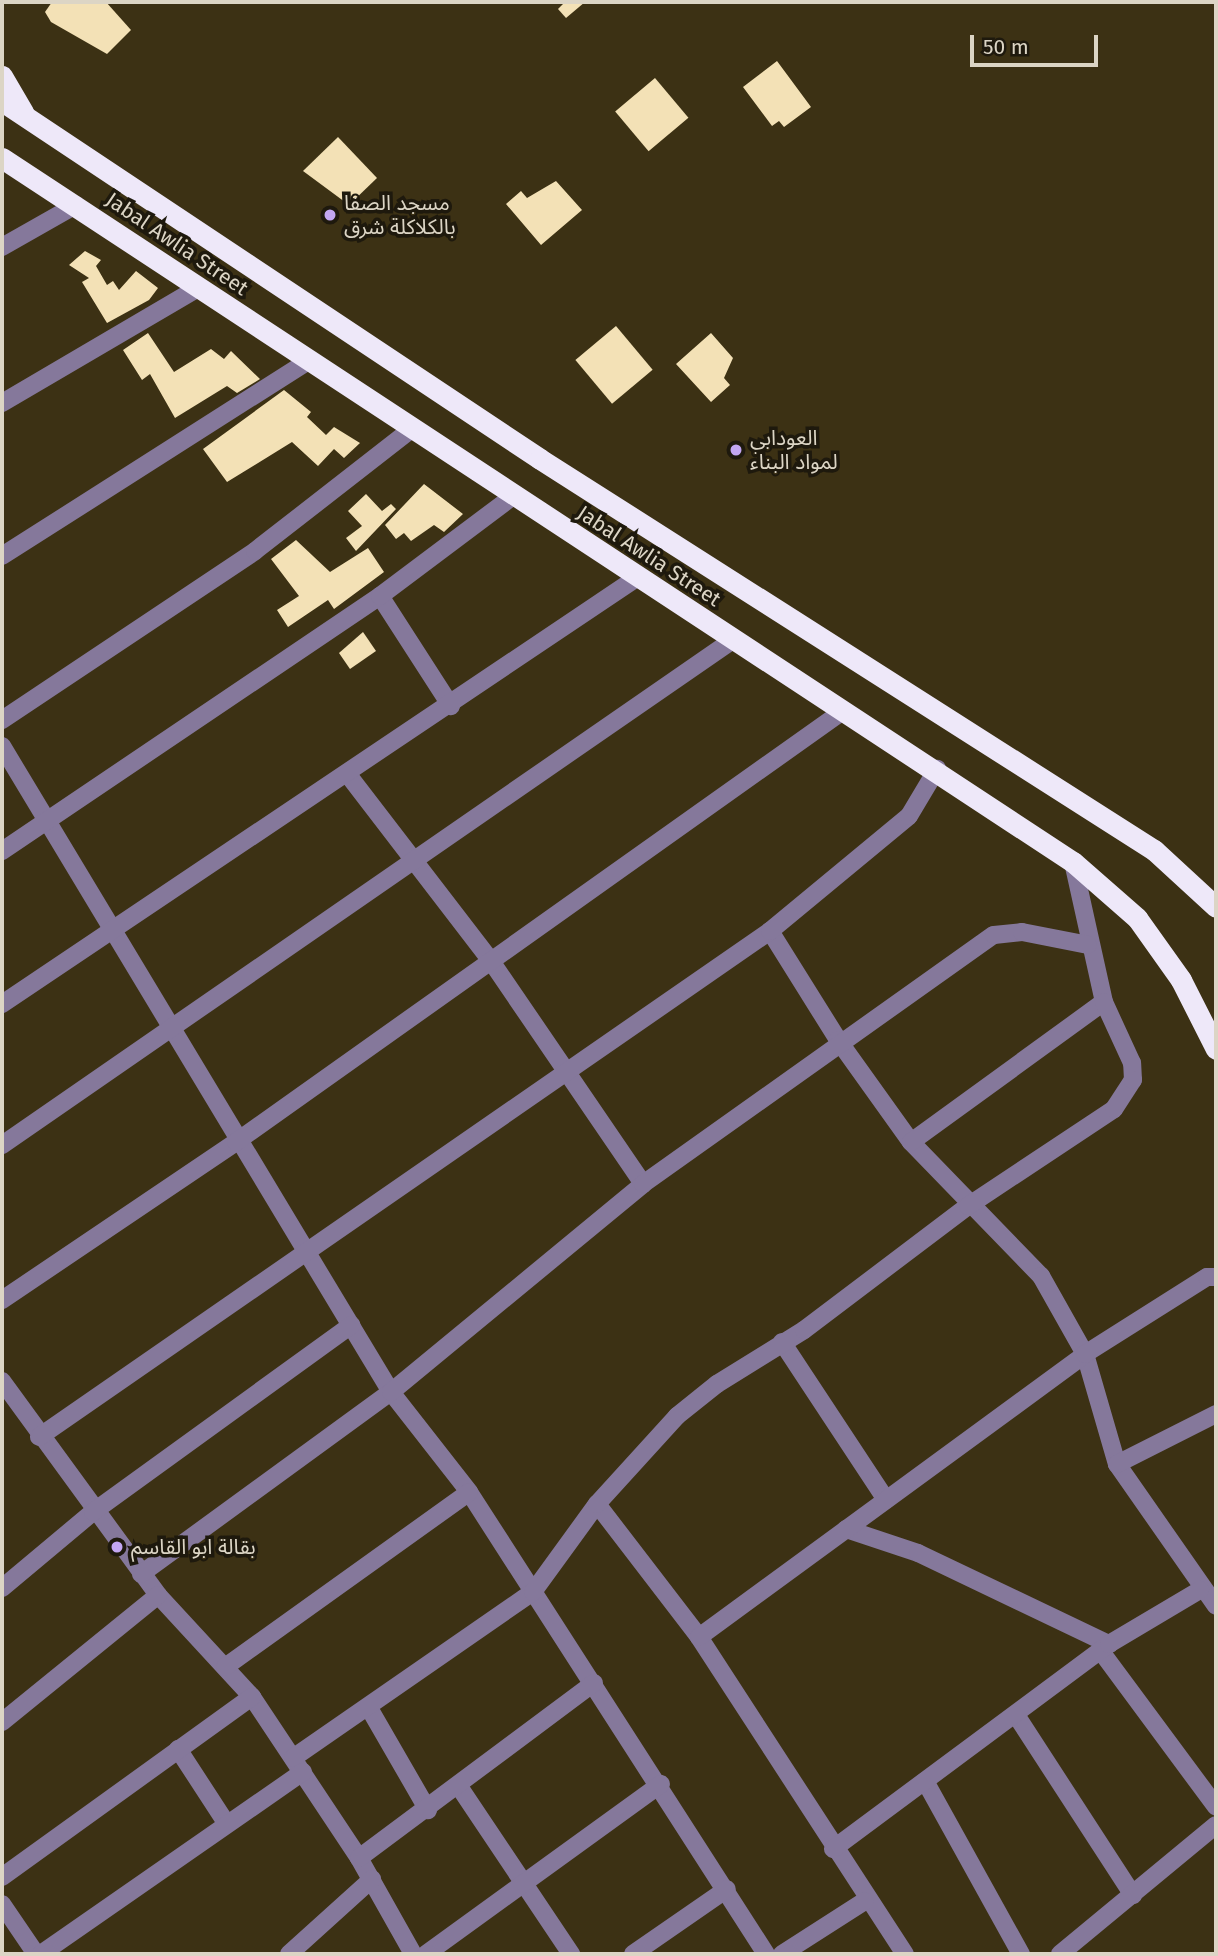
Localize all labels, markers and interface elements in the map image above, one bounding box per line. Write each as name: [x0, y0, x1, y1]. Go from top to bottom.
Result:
scale bar: [973, 21, 1101, 65]
text: 50 m: [983, 34, 1029, 60]
street label: Jabal Awlia Street: [101, 187, 253, 301]
place label: مسجد الصفا بالكلاكلة شرق: [344, 190, 456, 240]
marker: مسجد الصفا بالكلاكلة شرق: [322, 207, 338, 223]
place label: العودابي لمواد البناء: [750, 425, 838, 475]
marker: العودابي لمواد البناء: [728, 442, 744, 458]
street label: Jabal Awlia Street: [572, 500, 726, 612]
place label: بقالة ابو القاسم: [131, 1534, 256, 1560]
marker: بقالة ابو القاسم: [109, 1539, 125, 1555]

